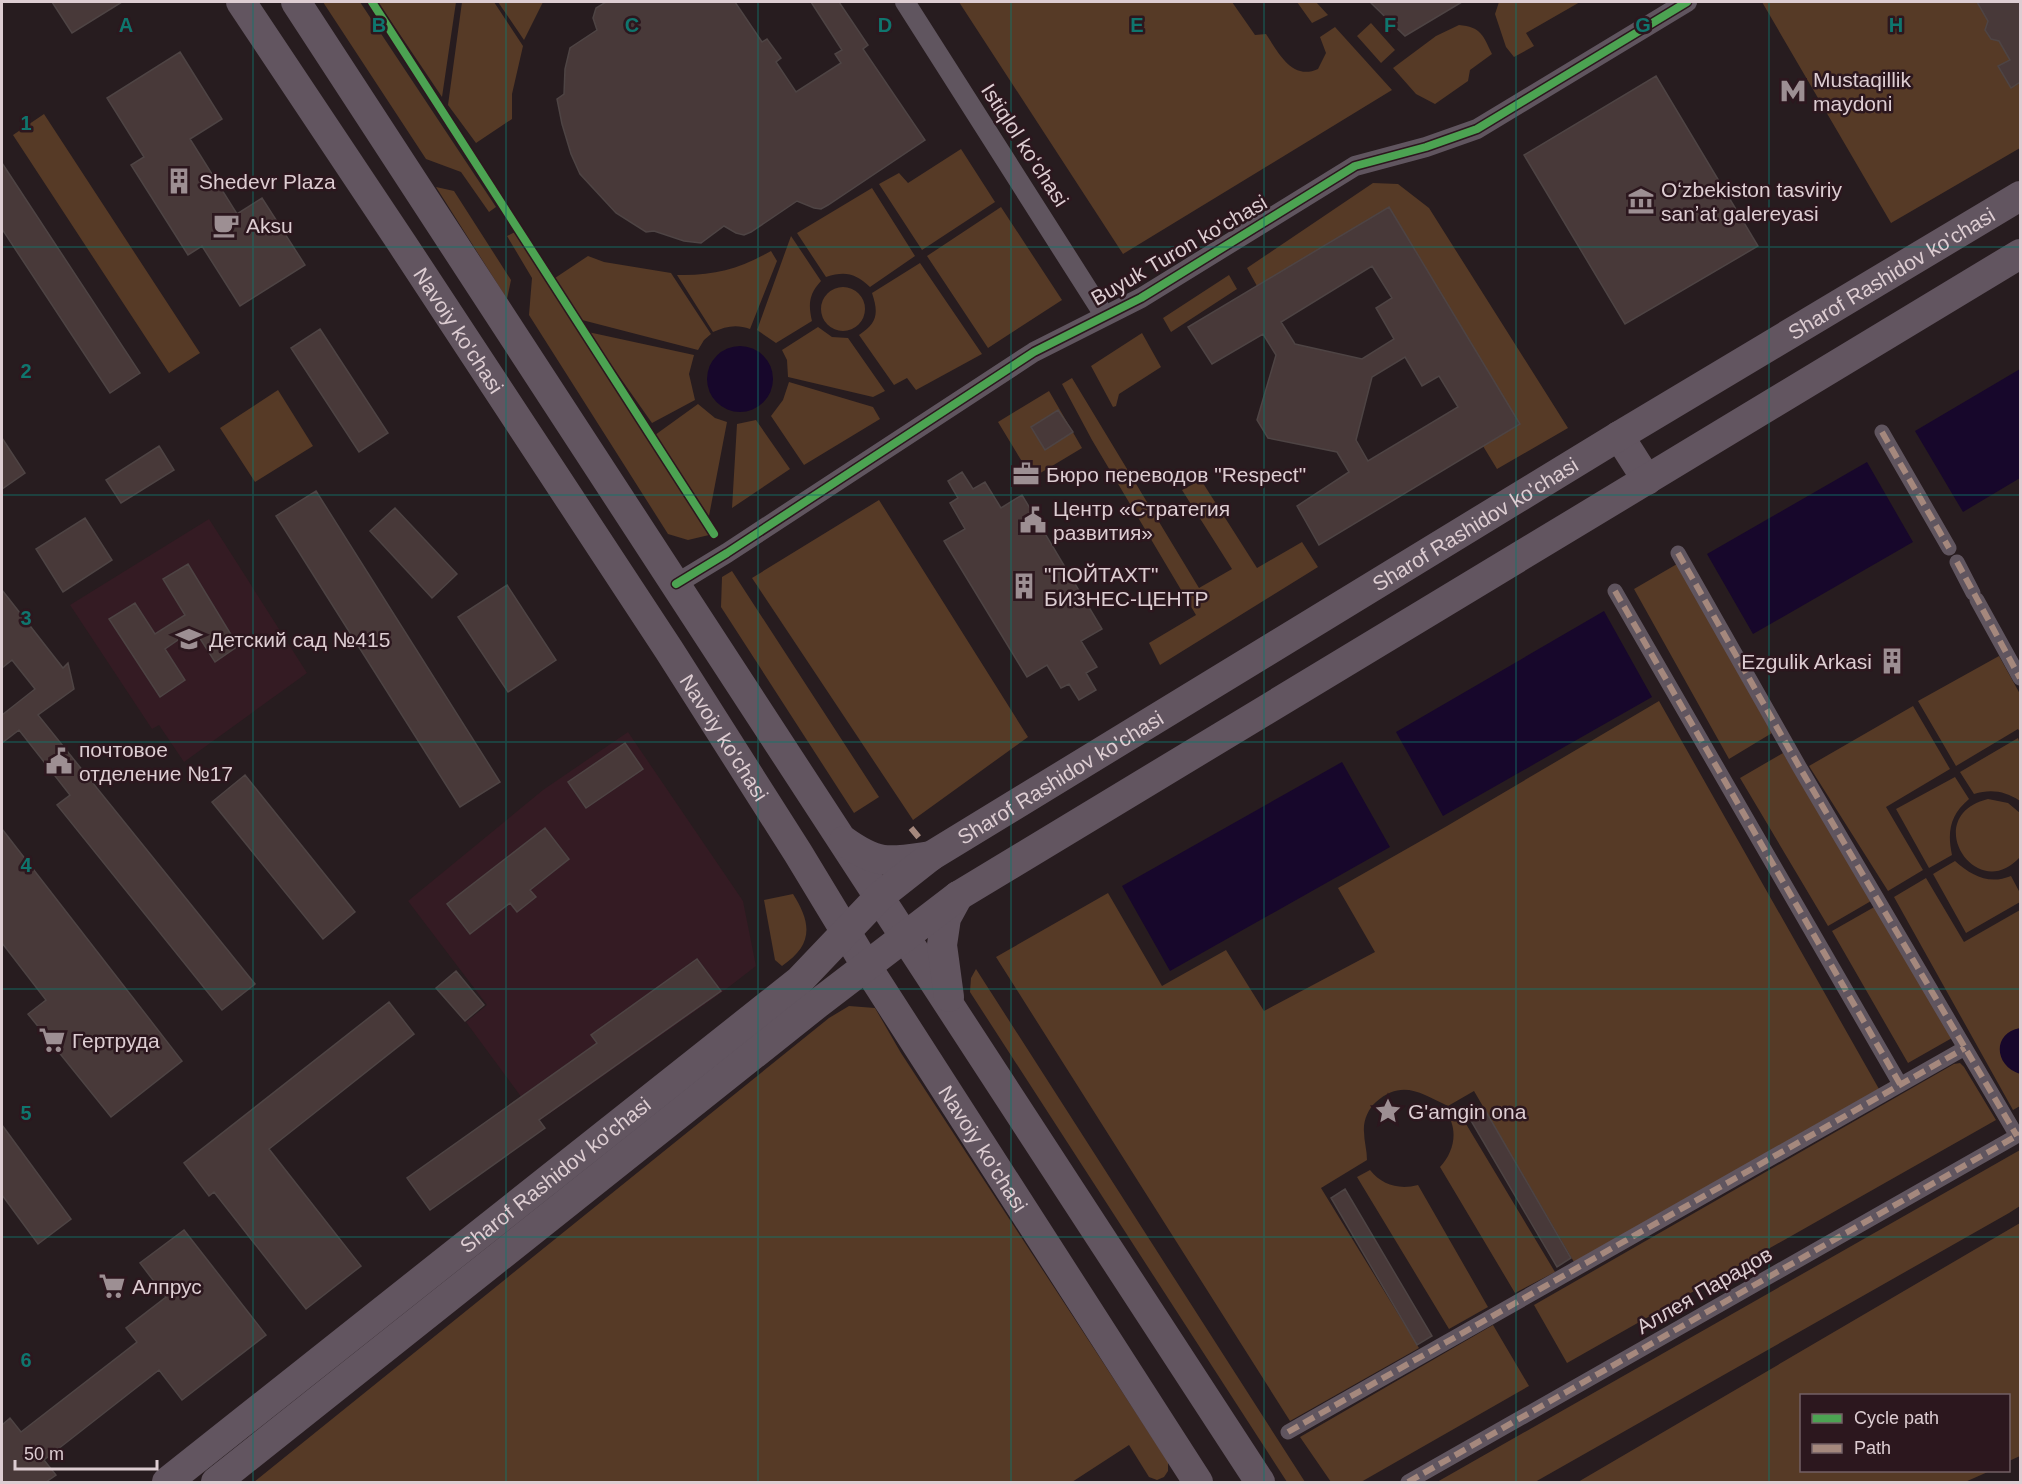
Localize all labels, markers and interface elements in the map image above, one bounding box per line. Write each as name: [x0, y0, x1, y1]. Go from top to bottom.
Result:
text: A: [119, 14, 133, 36]
text: B: [372, 14, 386, 36]
text: C: [625, 14, 639, 36]
text: D: [878, 14, 892, 36]
text: E: [1130, 14, 1144, 36]
text: F: [1384, 14, 1396, 36]
text: G: [1635, 14, 1651, 36]
text: H: [1889, 14, 1903, 36]
place label: Mustaqillik maydoni: [1813, 68, 1912, 115]
metro station icon: Mustaqillik maydoni: [1778, 76, 1808, 106]
street label: Istiqlol ko‘chasi: [977, 80, 1073, 210]
text: 1: [20, 112, 32, 134]
building icon: Shedevr Plaza: [164, 166, 194, 196]
place label: Shedevr Plaza: [199, 170, 336, 193]
place label: Oʻzbekiston tasviriy sanʼat galereyasi: [1661, 178, 1842, 225]
museum icon: Oʻzbekiston tasviriy sanʼat galereyasi: [1626, 186, 1656, 216]
street label: Buyuk Turon ko'chasi: [1087, 190, 1271, 310]
street label: Sharof Rashidov ko'chasi: [1784, 203, 1999, 344]
cafe icon: Aksu: [211, 210, 241, 240]
place label: Aksu: [246, 214, 293, 237]
street label: Navoiy ko'chasi: [409, 263, 508, 397]
text: 2: [20, 360, 32, 382]
street label: Sharof Rashidov ko'chasi: [1368, 453, 1582, 595]
office icon: Бюро переводов "Respect": [1011, 459, 1041, 489]
place label: Бюро переводов "Respect": [1046, 463, 1306, 486]
place label: Центр «Стратегия развития»: [1053, 497, 1230, 544]
public building icon: Центр «Стратегия развития»: [1018, 505, 1048, 535]
place label: "ПОЙТАХТ" БИЗНЕС-ЦЕНТР: [1044, 563, 1208, 610]
building icon: "ПОЙТАХТ" БИЗНЕС-ЦЕНТР: [1009, 571, 1039, 601]
text: 3: [20, 607, 32, 629]
school or university icon: Детский сад №415: [174, 624, 204, 654]
place label: Детский сад №415: [209, 628, 390, 651]
building icon: Ezgulik Arkasi: [1877, 646, 1907, 676]
place label: Ezgulik Arkasi: [1741, 650, 1872, 673]
street label: Navoiy ko'chasi: [676, 670, 773, 805]
street label: Sharof Rashidov ko'chasi: [953, 706, 1167, 849]
place label: почтовое отделение №17: [79, 738, 233, 785]
public building icon: почтовое отделение №17: [44, 746, 74, 776]
text: 4: [20, 854, 32, 876]
supermarket icon: Гертруда: [37, 1025, 67, 1055]
place label: Гертруда: [72, 1029, 160, 1052]
street label: Navoiy ko'chasi: [935, 1081, 1033, 1216]
street label: Sharof Rashidov ko'chasi: [455, 1092, 655, 1257]
place icon: G'amgin ona: [1373, 1096, 1403, 1126]
place label: G'amgin ona: [1408, 1100, 1527, 1123]
text: 5: [20, 1102, 32, 1124]
street label: Аллея Парадов: [1632, 1242, 1776, 1338]
supermarket icon: Алпрус: [97, 1271, 127, 1301]
place label: Алпрус: [132, 1275, 202, 1298]
text: 6: [20, 1349, 32, 1371]
legend: [1800, 1394, 2010, 1472]
text: Cycle path: [1854, 1408, 1939, 1428]
scale bar: [15, 1433, 158, 1471]
text: Path: [1854, 1438, 1891, 1458]
text: 50 m: [24, 1444, 64, 1464]

